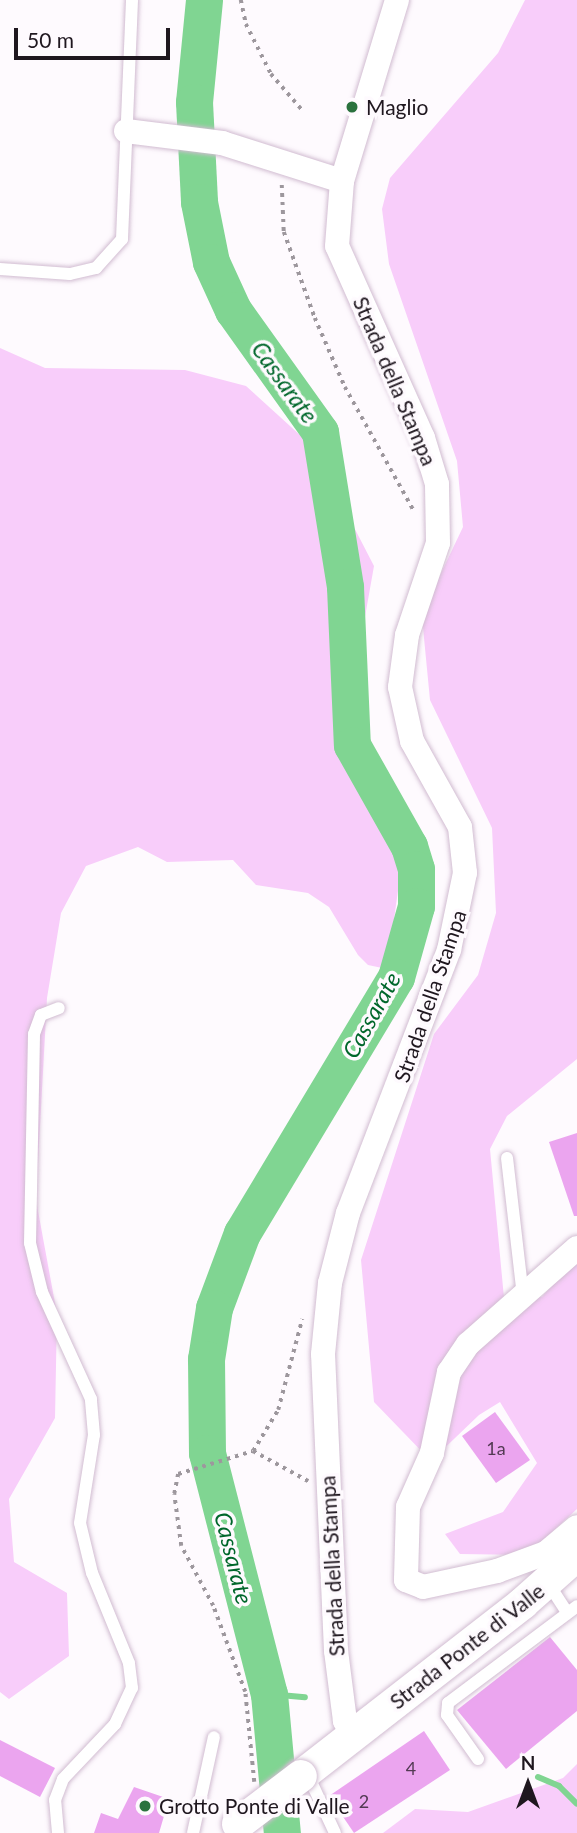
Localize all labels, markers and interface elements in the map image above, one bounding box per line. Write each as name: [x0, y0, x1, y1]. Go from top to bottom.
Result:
scale bar: [18, 14, 173, 58]
text: 50 m: [27, 27, 74, 52]
place label: Maglio: [366, 94, 428, 120]
marker: Maglio: [344, 99, 360, 115]
street label: Strada della Stampa: [348, 293, 442, 469]
water label: Cassarate: [246, 336, 324, 428]
street label: Strada della Stampa: [389, 906, 471, 1086]
water label: Cassarate: [336, 967, 406, 1063]
house number: 1a: [486, 1437, 506, 1459]
street label: Strada della Stampa: [315, 1475, 349, 1657]
water label: Cassarate: [209, 1509, 259, 1607]
street label: Strada Ponte di Valle: [385, 1578, 549, 1714]
north arrow: [493, 1749, 563, 1819]
text: N: [521, 1751, 535, 1774]
house number: 4: [406, 1757, 416, 1779]
house number: 2: [359, 1790, 369, 1812]
place label: Grotto Ponte di Valle: [159, 1793, 350, 1819]
marker: Grotto Ponte di Valle: [137, 1798, 153, 1814]

